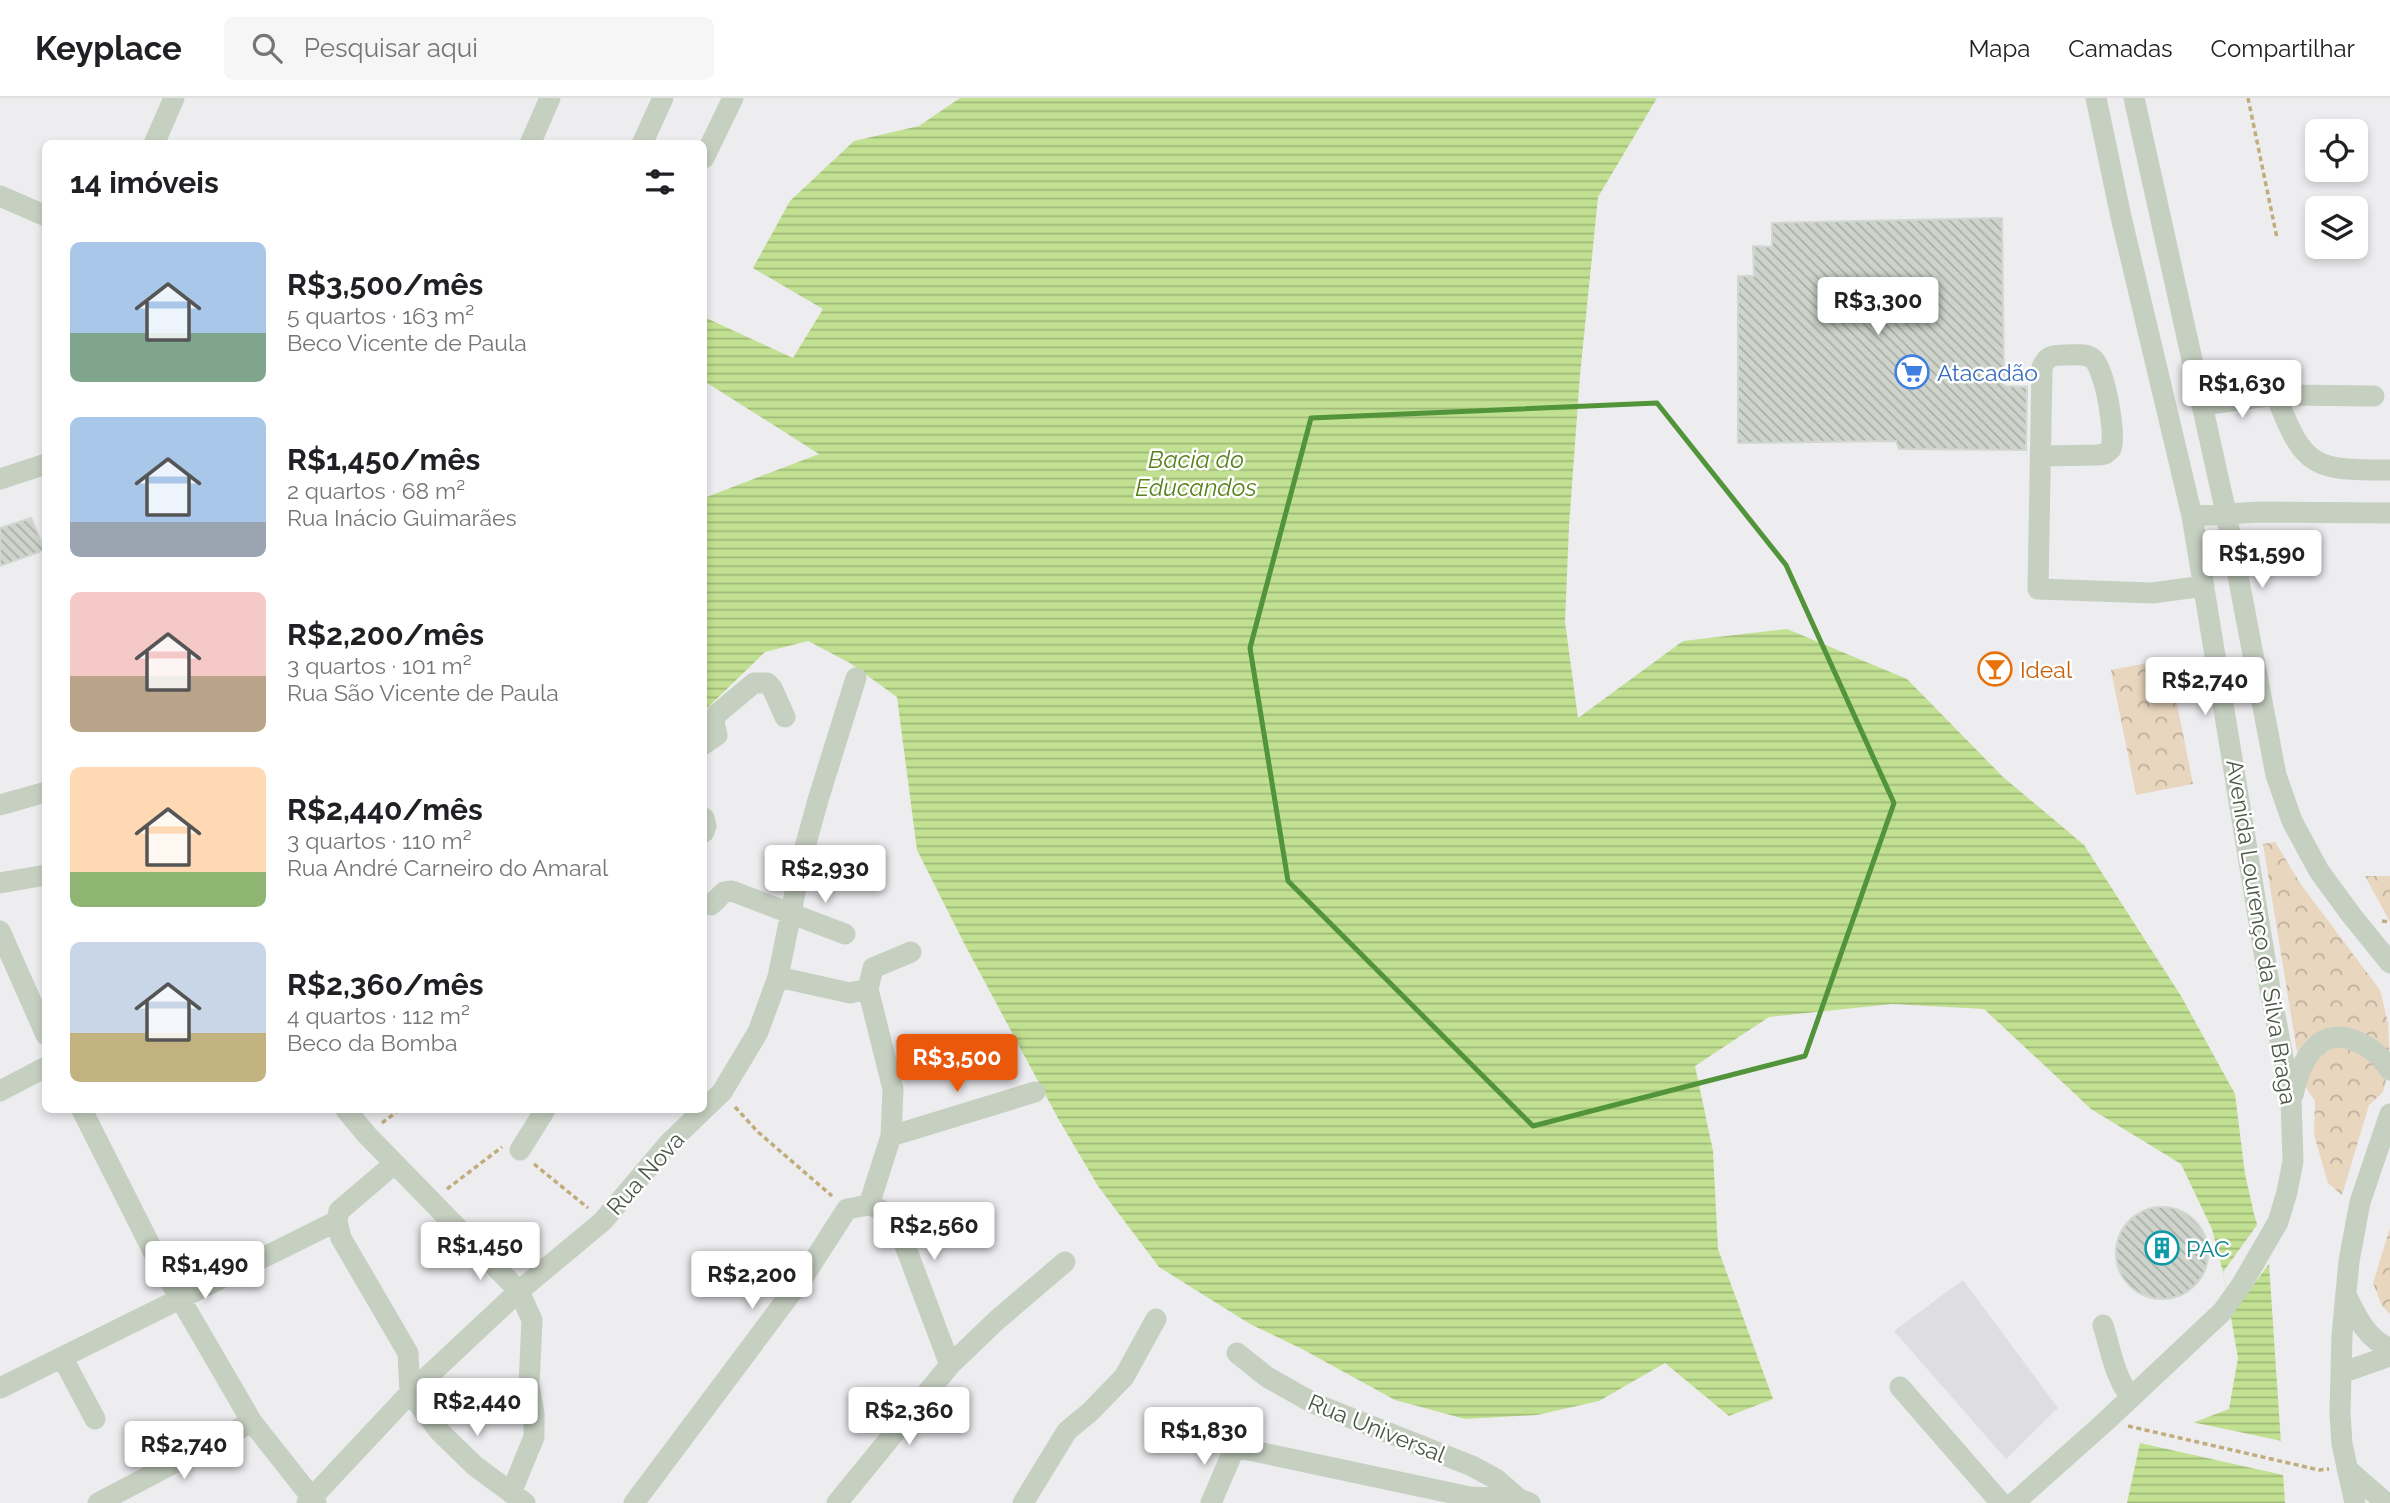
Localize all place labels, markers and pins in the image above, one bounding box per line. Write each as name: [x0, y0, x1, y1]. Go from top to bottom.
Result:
pin: R$3,300: [1813, 278, 1943, 337]
supermarket icon: Atacadão: [1893, 353, 1931, 391]
place label: Atacadão: [1937, 359, 2038, 386]
pin: R$1,630: [2177, 360, 2307, 420]
pin: R$1,590: [2197, 531, 2327, 590]
bar icon: Ideal: [1976, 650, 2014, 688]
place label: Ideal: [2020, 656, 2073, 683]
pin: R$2,740: [2140, 658, 2270, 717]
pin: R$2,930: [760, 846, 890, 905]
pin: R$3,500: [892, 1034, 1022, 1094]
pin: R$2,560: [869, 1202, 999, 1262]
pin: R$1,450: [415, 1222, 545, 1282]
building icon: PAC: [2143, 1229, 2181, 1267]
place label: PAC: [2186, 1235, 2230, 1262]
pin: R$1,490: [140, 1242, 270, 1301]
pin: R$2,200: [687, 1252, 817, 1311]
pin: R$2,440: [412, 1378, 542, 1438]
pin: R$2,360: [844, 1388, 974, 1447]
pin: R$1,830: [1139, 1408, 1269, 1467]
pin: R$2,740: [119, 1422, 249, 1481]

